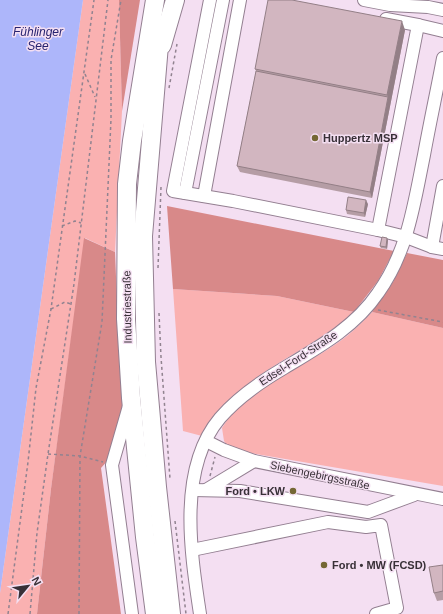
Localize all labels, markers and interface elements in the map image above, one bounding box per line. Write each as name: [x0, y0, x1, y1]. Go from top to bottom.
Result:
water label: Fühlinger See: [13, 25, 64, 53]
place label: Huppertz MSP: [323, 132, 398, 144]
marker: Huppertz MSP: [310, 133, 320, 143]
street label: Industriestraße: [120, 270, 134, 344]
street label: Edsel-Ford-Straße: [257, 328, 339, 388]
street label: Siebengebirgsstraße: [269, 459, 371, 491]
place label: Ford • LKW: [226, 485, 286, 497]
marker: Ford • LKW: [288, 486, 298, 496]
place label: Ford • MW (FCSD): [332, 559, 427, 571]
marker: Ford • MW (FCSD): [319, 560, 329, 570]
north arrow: [8, 566, 48, 606]
text: N: [30, 575, 44, 588]

